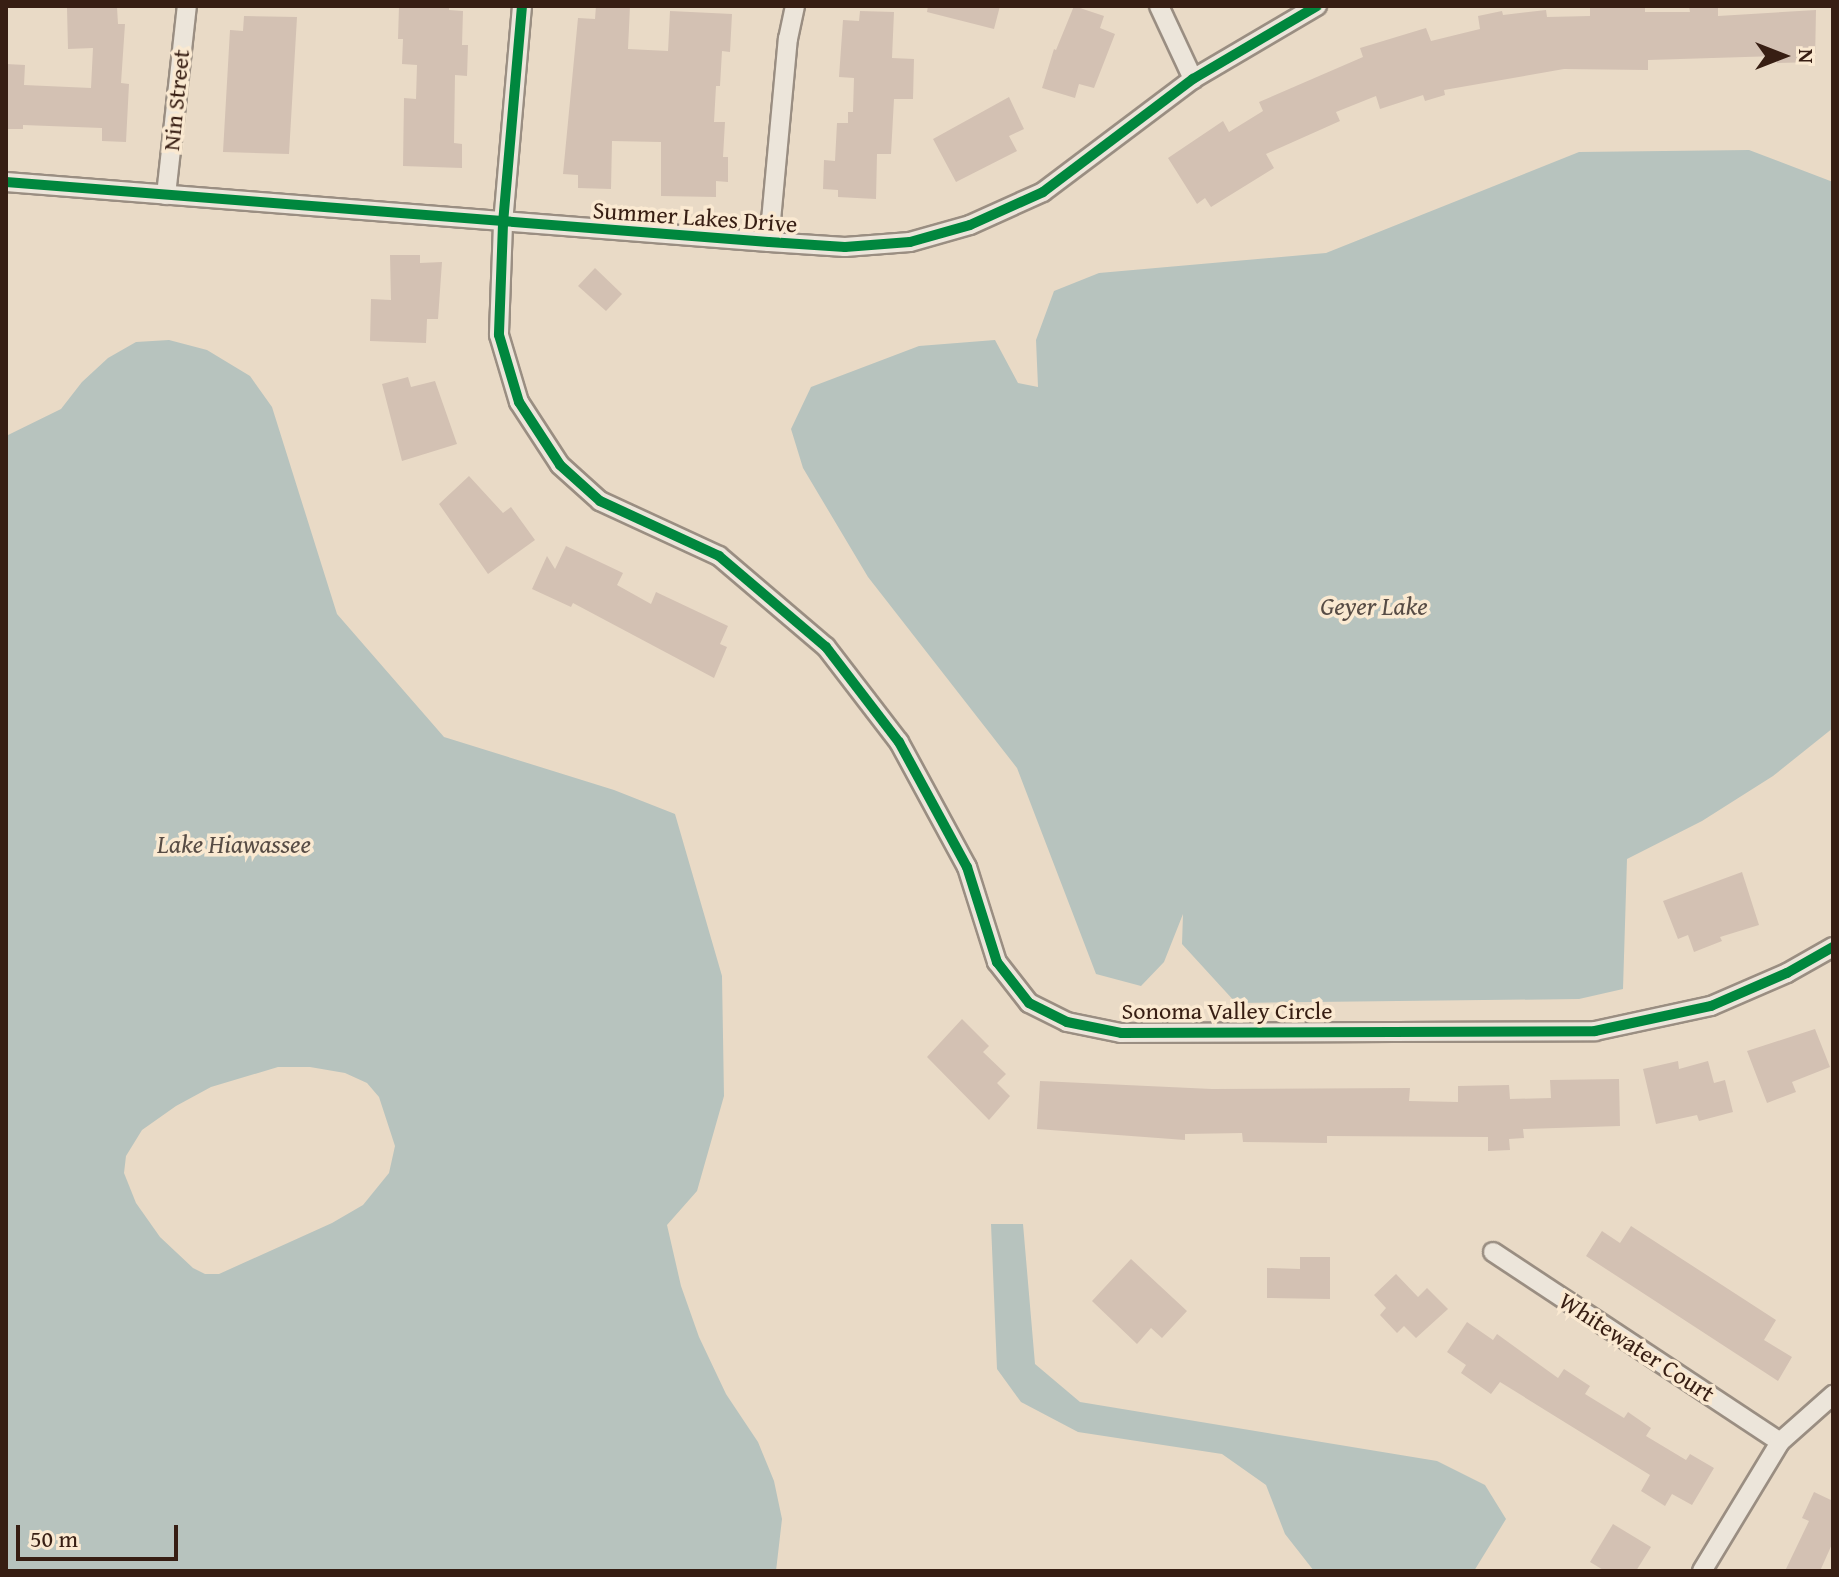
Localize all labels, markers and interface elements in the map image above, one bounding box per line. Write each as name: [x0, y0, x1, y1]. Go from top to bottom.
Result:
north arrow: [1743, 16, 1823, 96]
street label: Nin Street: [156, 48, 196, 152]
text: N: [1791, 49, 1823, 63]
street label: Summer Lakes Drive: [592, 195, 798, 239]
water label: Geyer Lake: [1320, 590, 1428, 622]
water label: Lake Hiawassee: [157, 828, 311, 860]
street label: Sonoma Valley Circle: [1121, 997, 1333, 1025]
street label: Whitewater Court: [1554, 1286, 1720, 1408]
scale bar: [20, 1509, 182, 1559]
text: 50 m: [30, 1521, 78, 1556]

